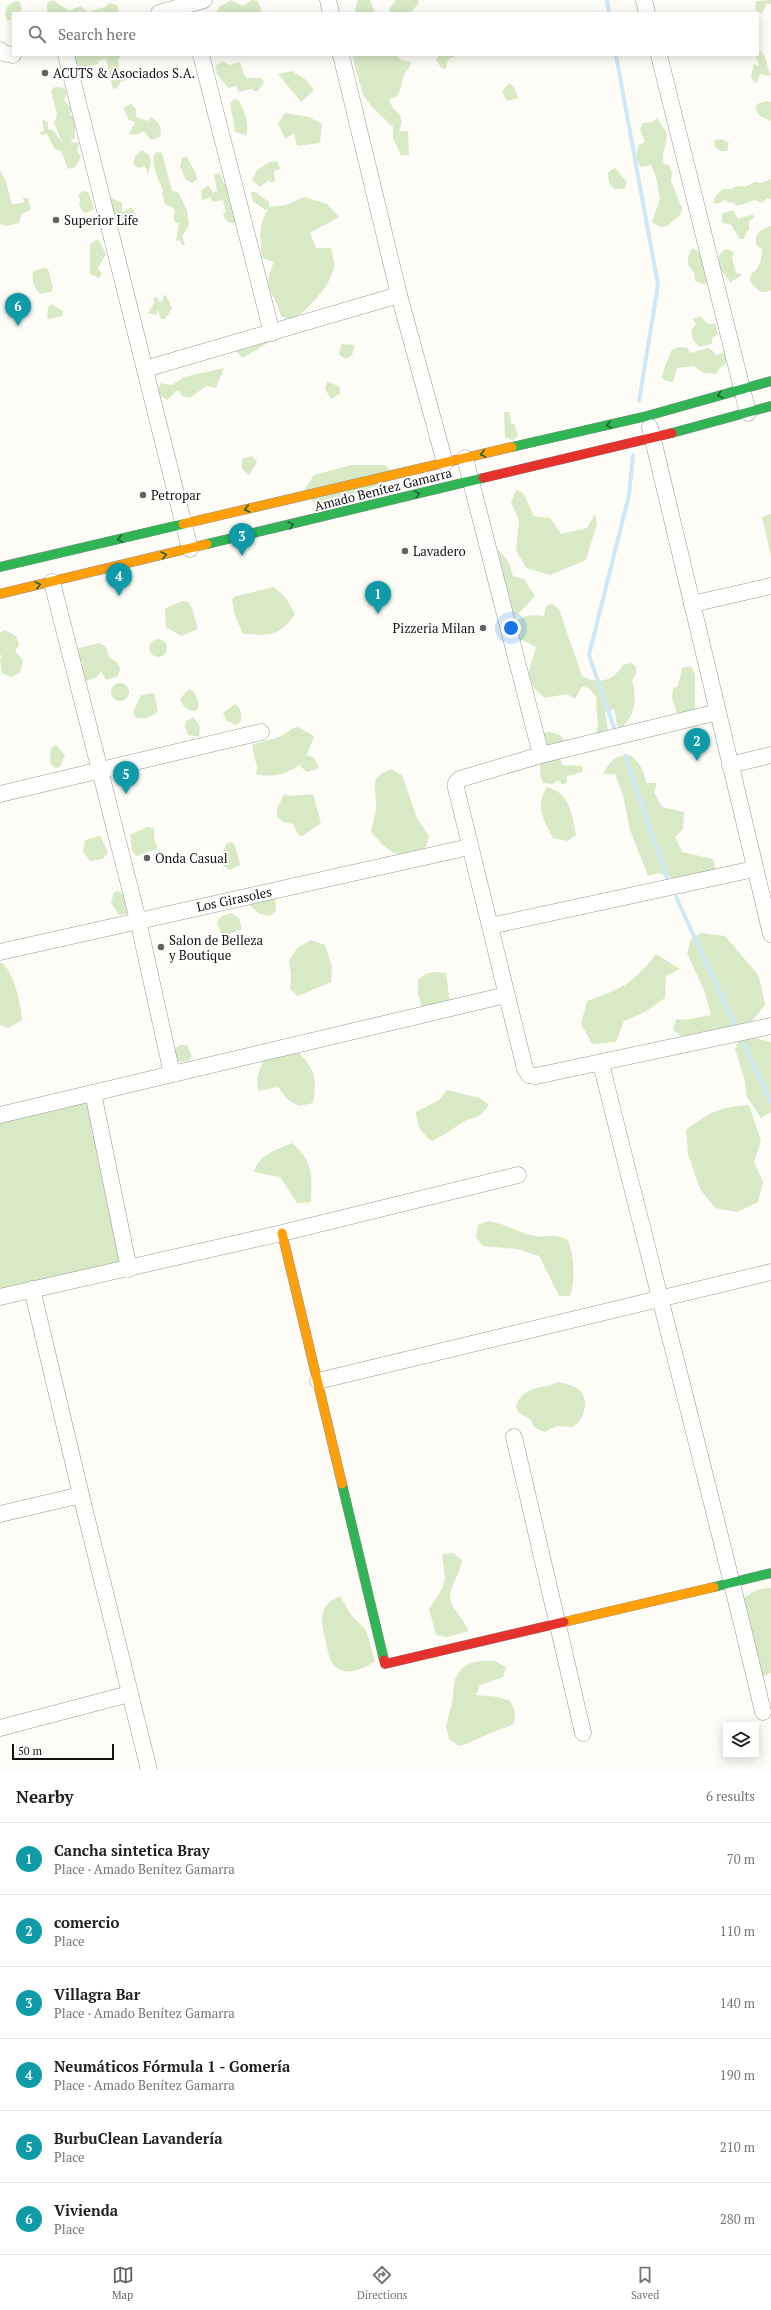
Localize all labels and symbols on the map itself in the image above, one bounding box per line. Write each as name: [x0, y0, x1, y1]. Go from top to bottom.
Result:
place label: ACUTS & Asociados S.A.: [53, 64, 195, 82]
marker: ACUTS & Asociados S.A.: [40, 68, 50, 78]
place label: Superior Life: [64, 211, 138, 229]
marker: Superior Life: [51, 215, 61, 225]
pin: 6: [5, 293, 31, 326]
one-way arrow: [717, 390, 724, 399]
one-way arrow: [606, 420, 613, 428]
one-way arrow: [480, 450, 486, 458]
street label: Amado Benítez Gamarra: [312, 463, 454, 515]
place label: Petropar: [151, 486, 201, 504]
marker: Petropar: [138, 490, 148, 500]
one-way arrow: [413, 490, 420, 499]
one-way arrow: [244, 505, 250, 513]
one-way arrow: [288, 521, 294, 529]
pin: 3: [229, 523, 255, 556]
one-way arrow: [117, 534, 124, 542]
place label: Lavadero: [413, 542, 466, 560]
marker: Lavadero: [400, 546, 410, 556]
one-way arrow: [161, 551, 168, 560]
pin: 4: [106, 563, 132, 596]
pin: 1: [365, 581, 391, 614]
one-way arrow: [35, 582, 41, 590]
your location: [501, 618, 521, 638]
place label: Pizzeria Milan: [393, 619, 475, 637]
marker: Pizzeria Milan: [478, 623, 488, 633]
pin: 2: [684, 728, 710, 761]
pin: 5: [113, 761, 139, 794]
place label: Onda Casual: [155, 849, 228, 867]
marker: Onda Casual: [142, 853, 152, 863]
street label: Los Girasoles: [195, 882, 273, 916]
place label: Salon de Belleza y Boutique: [168, 931, 264, 964]
marker: Salon de Belleza y Boutique: [156, 942, 166, 952]
scale bar: [12, 1742, 114, 1761]

